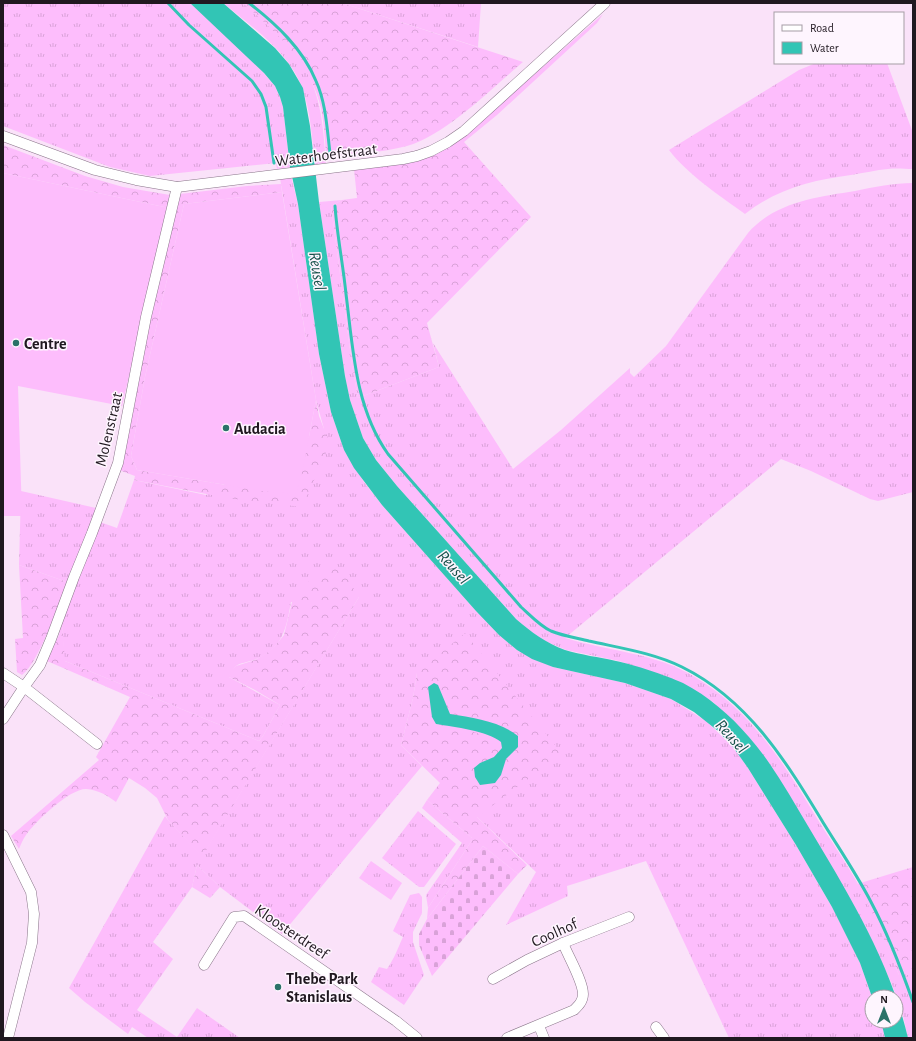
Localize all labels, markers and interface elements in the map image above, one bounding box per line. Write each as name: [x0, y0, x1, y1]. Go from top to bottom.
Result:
legend: [774, 12, 904, 64]
text: Road: [810, 22, 834, 34]
text: Water: [810, 42, 839, 54]
street label: Waterhoefstraat: [274, 141, 378, 169]
water label: Reusel: [306, 251, 329, 292]
place label: Centre: [24, 336, 67, 352]
marker: Centre: [11, 338, 21, 348]
street label: Molenstraat: [93, 391, 125, 468]
place label: Audacia: [234, 421, 286, 437]
marker: Audacia: [221, 423, 231, 433]
water label: Reusel: [434, 547, 473, 587]
water label: Reusel: [712, 716, 751, 756]
street label: Kloosterdreef: [252, 901, 332, 963]
street label: Coolhof: [529, 915, 581, 950]
place label: Thebe Park Stanislaus: [286, 971, 358, 1005]
marker: Thebe Park Stanislaus: [273, 982, 283, 992]
north arrow: [864, 989, 904, 1029]
text: N: [880, 994, 888, 1005]

